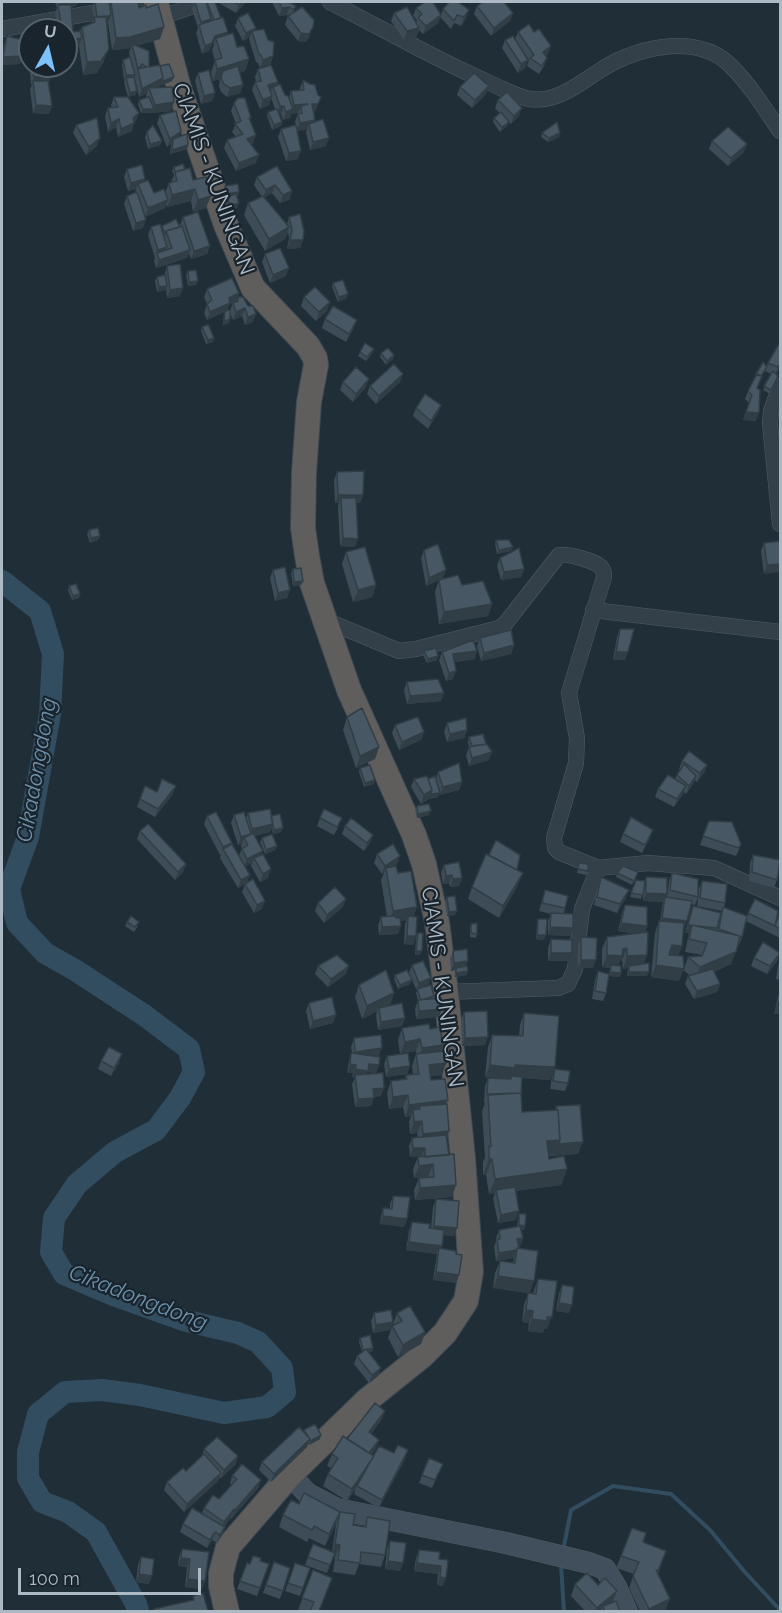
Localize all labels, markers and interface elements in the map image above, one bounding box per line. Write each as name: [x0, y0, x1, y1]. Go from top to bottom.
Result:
north arrow: [18, 18, 78, 78]
text: U: [43, 21, 58, 42]
street label: CIAMIS - KUNINGAN: [167, 80, 259, 278]
water label: Cikadongdong: [11, 696, 63, 844]
street label: CIAMIS - KUNINGAN: [415, 885, 469, 1089]
water label: Cikadongdong: [65, 1259, 211, 1337]
scale bar: [21, 1556, 204, 1594]
text: 100 m: [29, 1568, 80, 1589]

